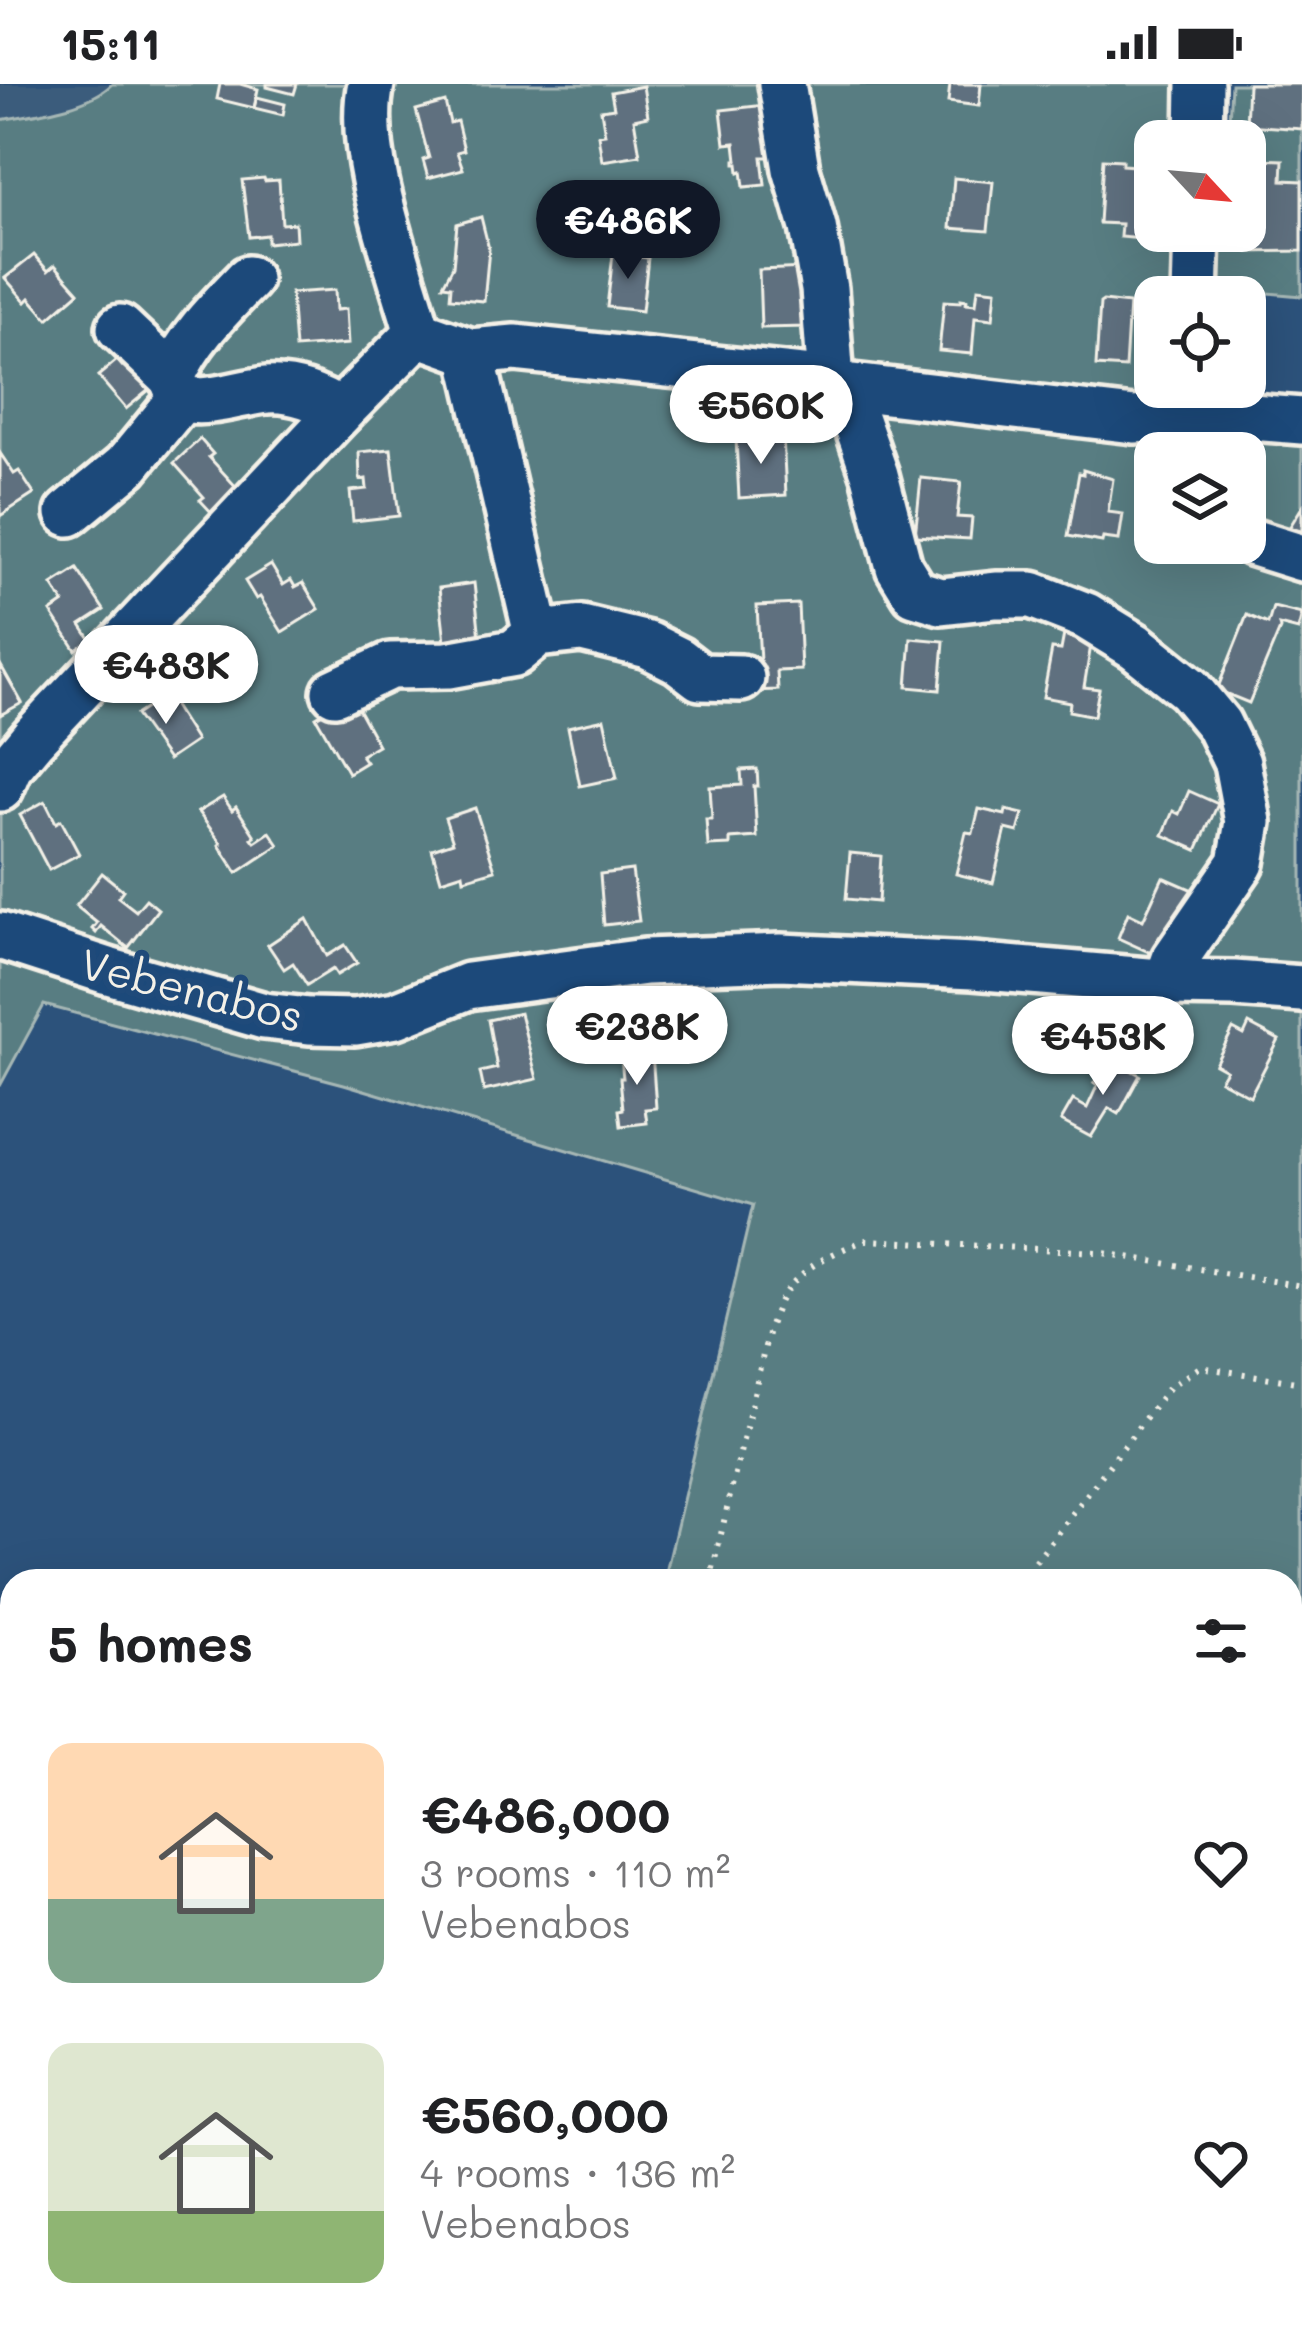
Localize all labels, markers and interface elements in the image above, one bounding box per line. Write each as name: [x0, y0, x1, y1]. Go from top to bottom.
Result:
text: 15:11: [60, 13, 160, 71]
north arrow: [1134, 120, 1266, 252]
map controls: [1134, 120, 1266, 564]
pin: €486K: [544, 180, 712, 282]
text: €486K: [563, 193, 693, 244]
button: locate: [1134, 276, 1266, 408]
pin: €560K: [677, 365, 845, 467]
text: €560K: [697, 378, 825, 429]
button: layers: [1134, 432, 1266, 564]
pin: €483K: [82, 625, 250, 727]
text: €483K: [101, 638, 231, 689]
street label: Vebenabos: [75, 935, 309, 1043]
pin: €238K: [553, 986, 721, 1088]
pin: €453K: [1019, 996, 1187, 1098]
text: €238K: [574, 999, 700, 1050]
text: €453K: [1039, 1009, 1167, 1060]
text: 5 homes: [48, 1608, 253, 1675]
icon: filters: [1188, 1608, 1254, 1674]
text: €486,000: [420, 1779, 670, 1846]
icon: home: [144, 1791, 288, 1935]
icon: heart: [1188, 1830, 1254, 1896]
text: 3 rooms · 110 m²: [420, 1846, 730, 1897]
text: Vebenabos: [420, 1897, 631, 1948]
text: €560,000: [420, 2079, 669, 2146]
icon: home: [144, 2091, 288, 2235]
icon: heart: [1188, 2130, 1254, 2196]
text: 4 rooms · 136 m²: [420, 2146, 735, 2197]
text: Vebenabos: [420, 2197, 631, 2248]

